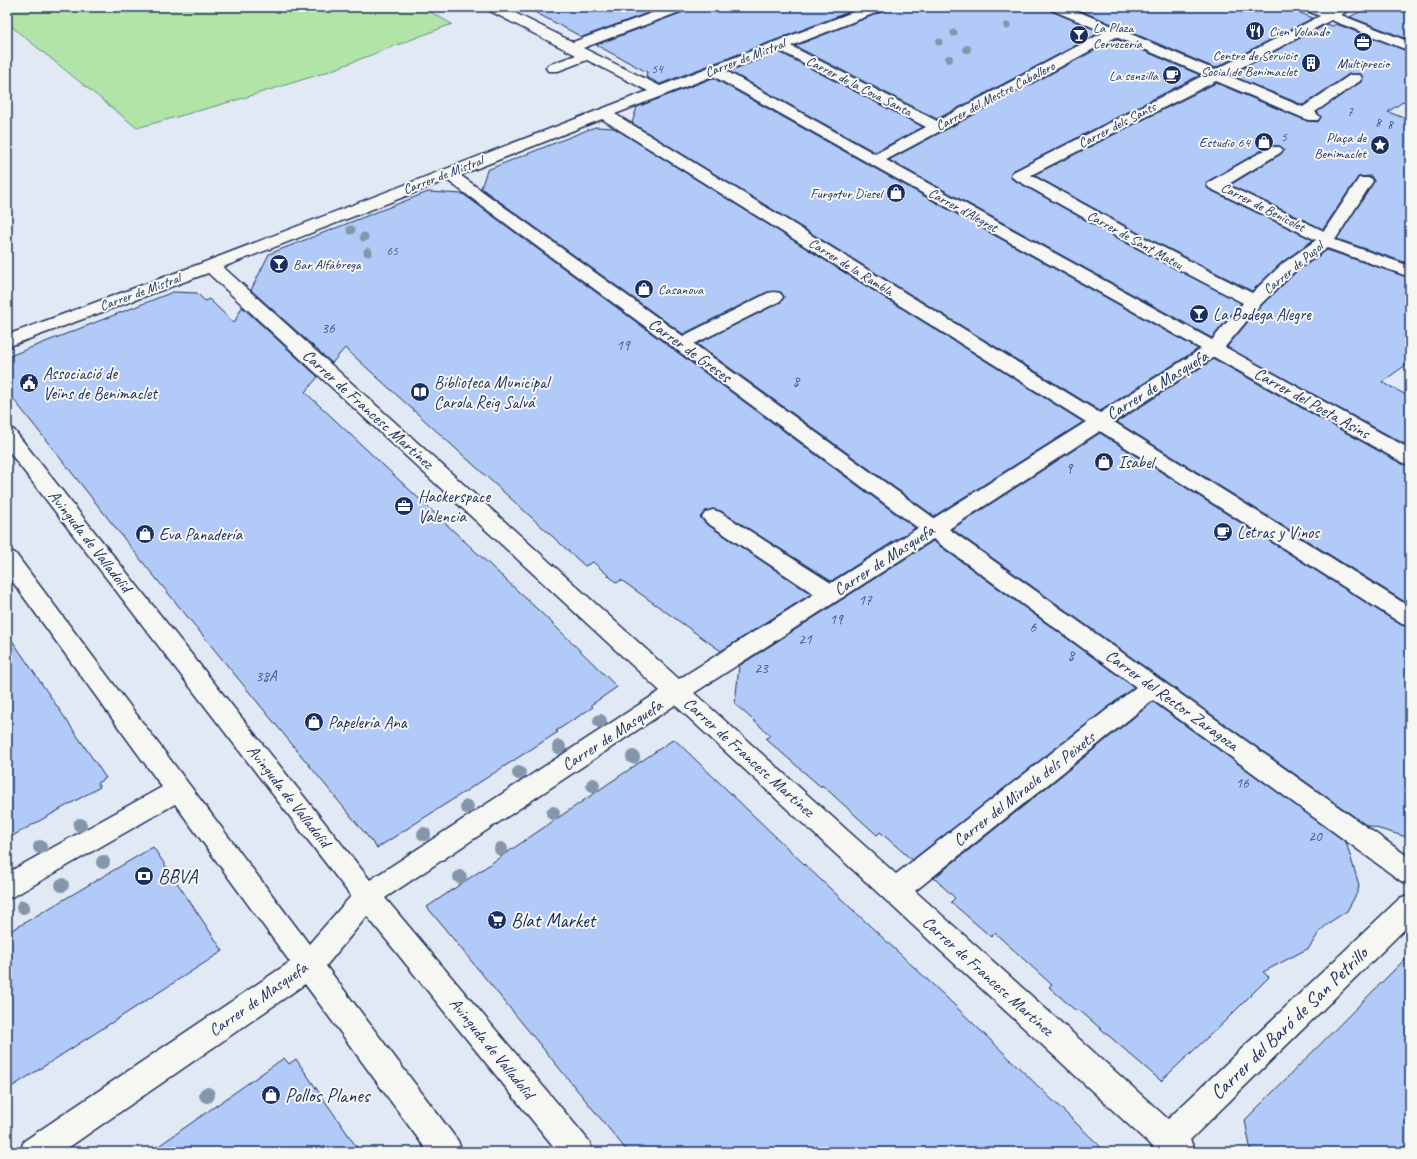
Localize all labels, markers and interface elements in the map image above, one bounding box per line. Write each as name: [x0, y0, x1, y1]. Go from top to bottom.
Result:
place label: La Plaza Cervecería: [1093, 19, 1143, 52]
restaurant icon: Cien Volando: [1244, 20, 1266, 42]
place label: Cien Volando: [1269, 23, 1331, 40]
bar icon: La Plaza Cervecería: [1068, 24, 1090, 46]
office icon: Multiprecio: [1352, 31, 1374, 53]
street label: Carrer de Mistral: [703, 34, 790, 81]
place label: Centre de Servicis Social de Benimaclet: [1201, 47, 1298, 80]
street label: Carrer de la Cova Santa: [804, 52, 916, 121]
building icon: Centre de Servicis Social de Benimaclet: [1300, 52, 1322, 74]
place label: Multiprecio: [1337, 55, 1391, 72]
street label: Carrer del Mestre Caballero: [933, 57, 1058, 135]
house number: 54: [651, 61, 664, 77]
cafe icon: La senzilla: [1161, 64, 1183, 86]
place label: La senzilla: [1109, 67, 1159, 84]
street label: Carrer dels Sants: [1075, 98, 1160, 152]
house number: 7: [1347, 104, 1354, 120]
house number: 8: [1375, 115, 1382, 131]
house number: 8: [1387, 117, 1394, 133]
house number: 5: [1281, 129, 1288, 145]
place label: Plaça de Benimaclet: [1314, 129, 1367, 162]
shop icon: Estudio 64: [1253, 131, 1275, 153]
place label: Estudio 64: [1199, 134, 1252, 151]
place icon: Plaça de Benimaclet: [1369, 134, 1391, 156]
street label: Carrer de Mistral: [401, 151, 488, 198]
street label: Carrer de Benicolet: [1218, 179, 1309, 236]
shop icon: Furgotur Diesel: [885, 182, 907, 204]
street label: Carrer d'Alegret: [926, 184, 1002, 237]
place label: Furgotur Diesel: [810, 185, 885, 202]
street label: Carrer de Sant Mateu: [1084, 207, 1186, 274]
street label: Carrer de la Rambla: [806, 234, 897, 300]
street label: Carrer de Puçol: [1260, 236, 1328, 298]
house number: 65: [386, 243, 399, 259]
bar icon: Bar Alfàbrega: [268, 253, 290, 275]
place label: Bar Alfàbrega: [293, 256, 362, 273]
street label: Carrer de Mistral: [97, 269, 185, 314]
shop icon: Casanova: [633, 278, 655, 300]
place label: Casanova: [658, 281, 704, 298]
bar icon: La Bodega Alegre: [1188, 303, 1210, 325]
place label: La Bodega Alegre: [1213, 304, 1312, 325]
street label: Carrer de Greses: [645, 313, 737, 388]
house number: 36: [321, 319, 336, 338]
house number: 19: [616, 336, 631, 355]
street label: Carrer de Francesc Martínez: [298, 345, 439, 474]
street label: Carrer de Masquefa: [1102, 345, 1213, 425]
place label: Associació de Veïns de Benimaclet: [43, 363, 159, 404]
street label: Carrer del Poeta Asins: [1250, 363, 1375, 445]
public building icon: Associació de Veïns de Benimaclet: [18, 372, 40, 394]
place label: Biblioteca Municipal Carola Reig Salvá: [434, 372, 552, 413]
house number: 8: [793, 372, 801, 391]
library icon: Biblioteca Municipal Carola Reig Salvá: [409, 381, 431, 403]
shop icon: Isabel: [1093, 451, 1115, 473]
place label: Isabel: [1118, 452, 1157, 473]
house number: 9: [1066, 459, 1074, 478]
street label: Avinguda de Valladolid: [44, 486, 138, 598]
place label: Hackerspace Valencia: [418, 486, 491, 527]
office icon: Hackerspace Valencia: [393, 495, 415, 517]
street label: Carrer de Masquefa: [830, 519, 940, 600]
cafe icon: Letras y Vinos: [1212, 521, 1234, 543]
place label: Letras y Vinos: [1237, 522, 1321, 543]
shop icon: Eva Panadería: [134, 523, 156, 545]
place label: Eva Panadería: [159, 524, 244, 545]
house number: 17: [858, 591, 873, 610]
house number: 19: [829, 610, 844, 629]
house number: 6: [1030, 618, 1038, 637]
house number: 21: [798, 630, 813, 649]
street label: Carrer del Rector Zaragoza: [1101, 645, 1244, 756]
house number: 8: [1068, 646, 1076, 665]
house number: 23: [754, 659, 769, 678]
house number: 38A: [255, 667, 278, 686]
street label: Carrer de Francesc Martínez: [679, 693, 820, 822]
street label: Carrer de Masquefa: [558, 694, 668, 775]
shop icon: Papelería Ana: [303, 711, 325, 733]
place label: Papelería Ana: [328, 712, 408, 733]
street label: Carrer del Miracle dels Peixets: [949, 726, 1100, 851]
street label: Avinguda de Valladolid: [243, 741, 337, 853]
house number: 16: [1235, 774, 1250, 793]
house number: 20: [1308, 827, 1323, 846]
place label: BBVA: [158, 864, 198, 889]
bank icon: BBVA: [133, 865, 155, 887]
place label: Blat Market: [511, 908, 598, 933]
supermarket icon: Blat Market: [486, 909, 508, 931]
street label: Carrer de Francesc Martínez: [918, 912, 1059, 1041]
street label: Carrer del Baró de San Petrillo: [1205, 940, 1375, 1105]
street label: Carrer de Masquefa: [205, 956, 313, 1041]
street label: Avinguda de Valladolid: [445, 993, 541, 1105]
place label: Pollos Planes: [285, 1083, 372, 1108]
shop icon: Pollos Planes: [260, 1084, 282, 1106]

